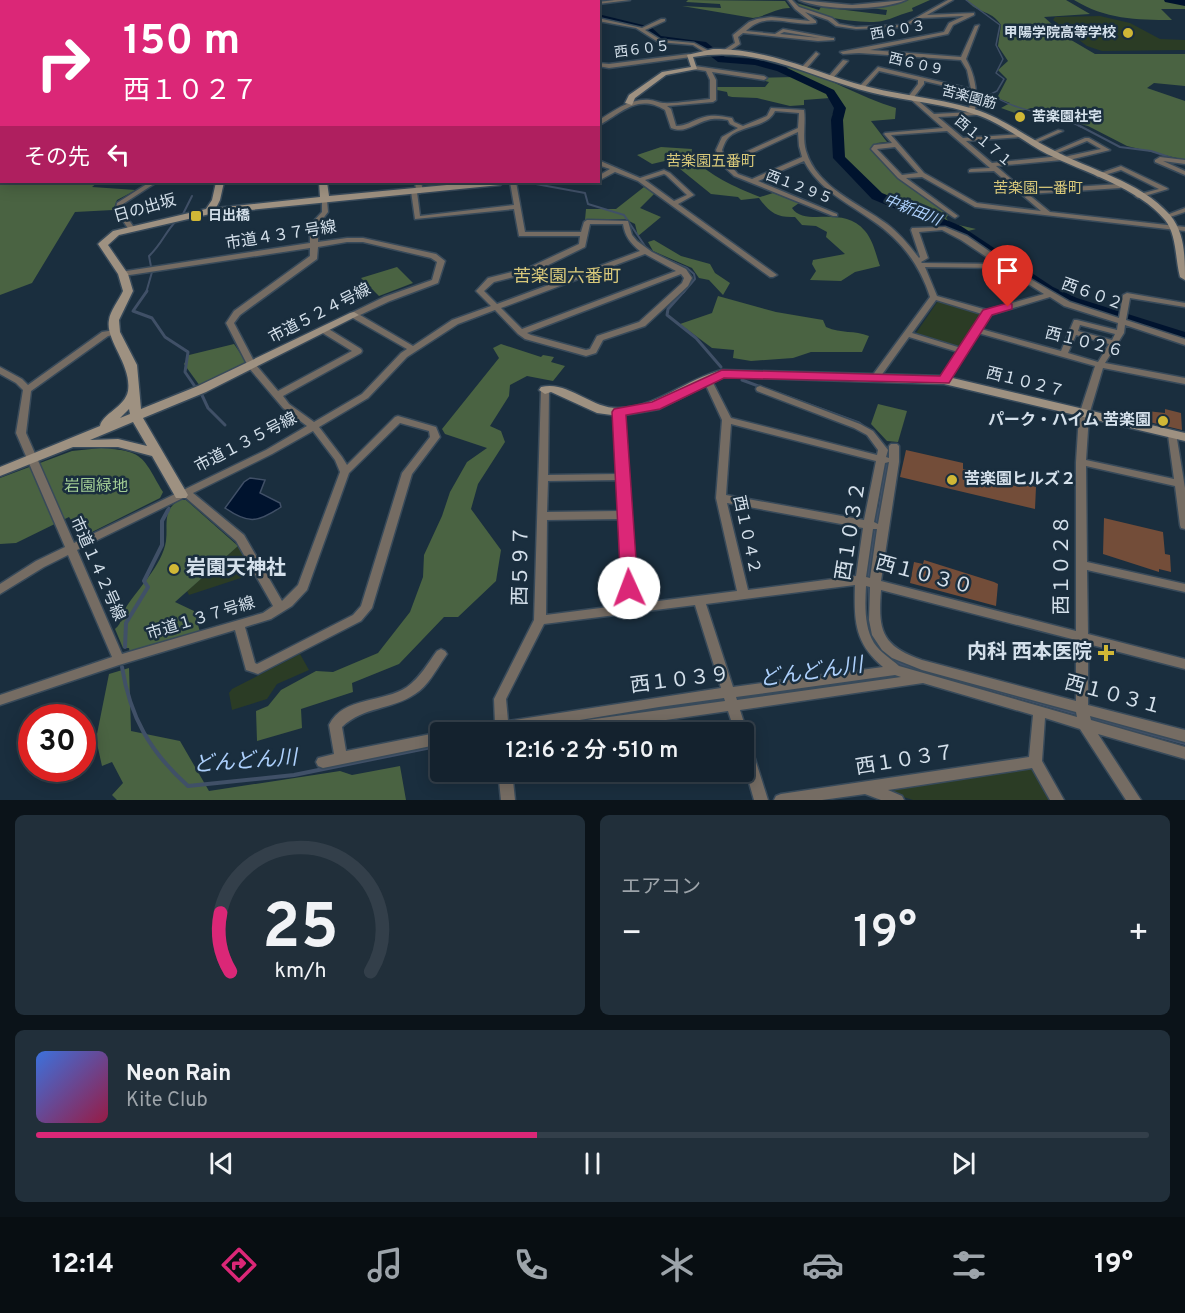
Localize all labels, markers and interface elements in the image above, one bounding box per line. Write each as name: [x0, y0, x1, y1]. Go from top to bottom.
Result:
text: 150 m: [123, 16, 240, 69]
street label: 西６０３: [869, 18, 927, 44]
icon: right: [24, 24, 102, 102]
place label: 甲陽学院高等学校: [1004, 24, 1116, 42]
marker: 甲陽学院高等学校: [1121, 26, 1135, 40]
street label: 西６０５: [613, 38, 671, 62]
street label: 西６０９: [887, 50, 945, 80]
text: 西１０２７: [123, 75, 258, 109]
street label: 苦楽園筋: [940, 82, 999, 113]
place label: 苦楽園社宅: [1032, 108, 1102, 126]
marker: 苦楽園社宅: [1013, 110, 1027, 124]
street label: 西１１７１: [951, 113, 1015, 171]
icon: left: [102, 138, 135, 171]
text: その先: [24, 145, 90, 172]
district label: 苦楽園五番町: [666, 153, 756, 172]
street label: 西１２９５: [763, 168, 835, 208]
district label: 苦楽園一番町: [993, 180, 1083, 199]
street label: 日の出坂: [111, 191, 179, 227]
water label: 中新田川: [881, 191, 945, 232]
place label: 日出橋: [208, 208, 250, 225]
marker: 日出橋: [189, 209, 203, 223]
street label: 市道４３７号線: [224, 217, 338, 255]
pin: [982, 245, 1033, 307]
icon: arrive: [991, 254, 1024, 287]
district label: 苦楽園六番町: [513, 266, 621, 289]
street label: 西６０２: [1059, 275, 1125, 315]
street label: 市道５２４号線: [266, 280, 374, 348]
street label: 西１０２６: [1043, 324, 1125, 362]
street label: 西１０２７: [984, 364, 1066, 402]
street label: 市道１３５号線: [192, 409, 300, 477]
place label: パーク・ハイム 苦楽園: [988, 411, 1151, 431]
marker: パーク・ハイム 苦楽園: [1156, 414, 1170, 428]
place label: 苦楽園ヒルズ２: [964, 470, 1076, 490]
marker: 苦楽園ヒルズ２: [945, 473, 959, 487]
park label: 岩園緑地: [64, 477, 128, 497]
street label: 西１０３２: [831, 480, 873, 582]
street label: 西１０４２: [728, 494, 764, 576]
street label: 市道１４２号線: [65, 514, 129, 624]
street label: 西１０２８: [1050, 515, 1076, 615]
street label: 西５９７: [508, 526, 536, 606]
street label: 西１０３０: [872, 551, 976, 601]
place label: 岩園天神社: [186, 556, 286, 582]
position arrow: [597, 556, 661, 620]
marker: 岩園天神社: [167, 562, 181, 576]
street label: 市道１３７号線: [145, 593, 257, 645]
place label: 内科 西本医院: [967, 640, 1092, 666]
marker: 内科 西本医院: [1097, 644, 1115, 662]
water label: どんどん川: [757, 652, 867, 694]
street label: 西１０３９: [629, 662, 731, 700]
street label: 西１０３１: [1061, 671, 1165, 721]
speed limit sign: 30: [18, 704, 96, 782]
text: 12:16 · 2 分 · 510 m: [506, 738, 678, 765]
street label: 西１０３７: [854, 740, 956, 782]
water label: どんどん川: [192, 745, 300, 779]
text: エアコン: [621, 875, 701, 901]
text: 25: [262, 891, 338, 970]
text: 19°: [853, 906, 917, 963]
text: −: [621, 914, 642, 956]
text: +: [1128, 914, 1149, 956]
text: km/h: [274, 958, 326, 985]
text: Neon Rain: [126, 1061, 231, 1088]
text: Kite Club: [126, 1088, 208, 1114]
icon: previous: [205, 1147, 238, 1180]
icon: pause: [576, 1147, 609, 1180]
icon: next: [947, 1147, 980, 1180]
icon: directions: [218, 1244, 260, 1286]
icon: music: [364, 1244, 406, 1286]
icon: phone: [510, 1244, 552, 1286]
icon: climate: [656, 1244, 698, 1286]
icon: car: [802, 1244, 844, 1286]
icon: filters: [948, 1244, 990, 1286]
text: 12:14: [52, 1248, 114, 1282]
text: 19°: [1094, 1248, 1133, 1282]

